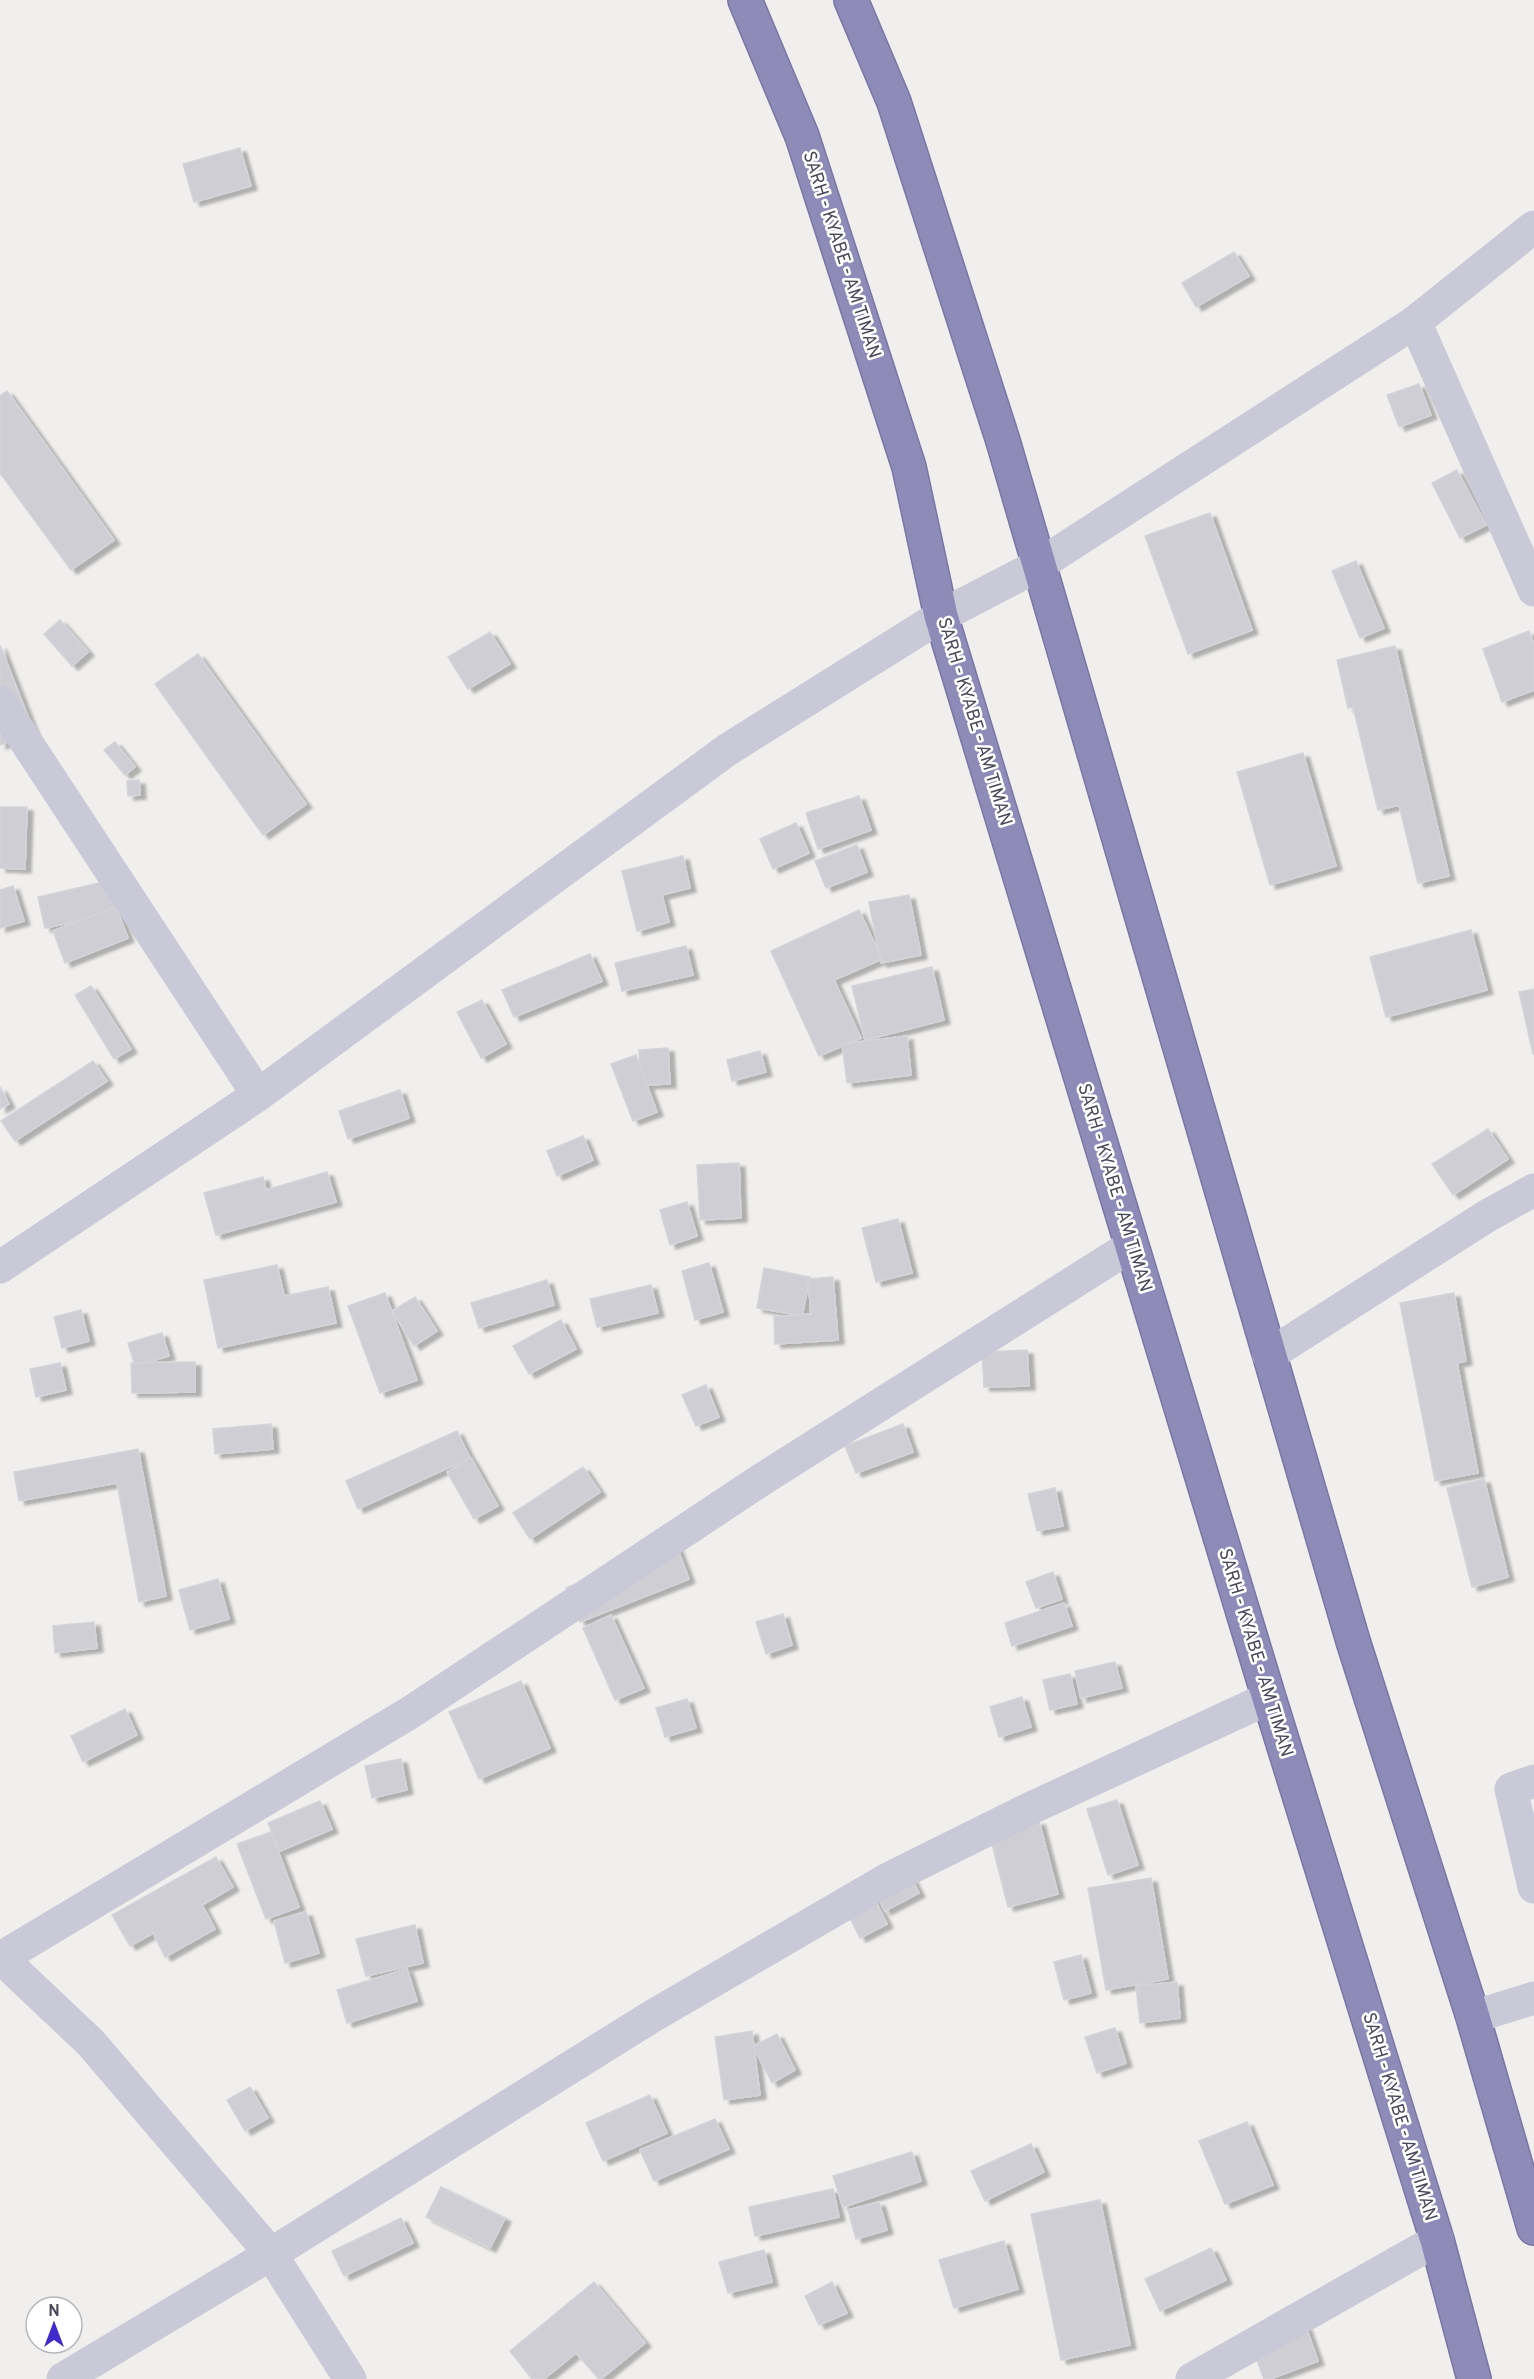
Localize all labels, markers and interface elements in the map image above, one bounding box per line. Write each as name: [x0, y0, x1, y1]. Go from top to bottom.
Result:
street label: SARH - KYABE - AM TIMAN: [797, 149, 885, 361]
street label: SARH - KYABE - AM TIMAN: [931, 615, 1017, 829]
street label: SARH - KYABE - AM TIMAN: [1071, 1081, 1157, 1295]
street label: SARH - KYABE - AM TIMAN: [1212, 1546, 1298, 1760]
street label: SARH - KYABE - AM TIMAN: [1356, 2010, 1442, 2224]
north arrow: [24, 2295, 84, 2355]
text: N: [48, 2302, 60, 2322]

